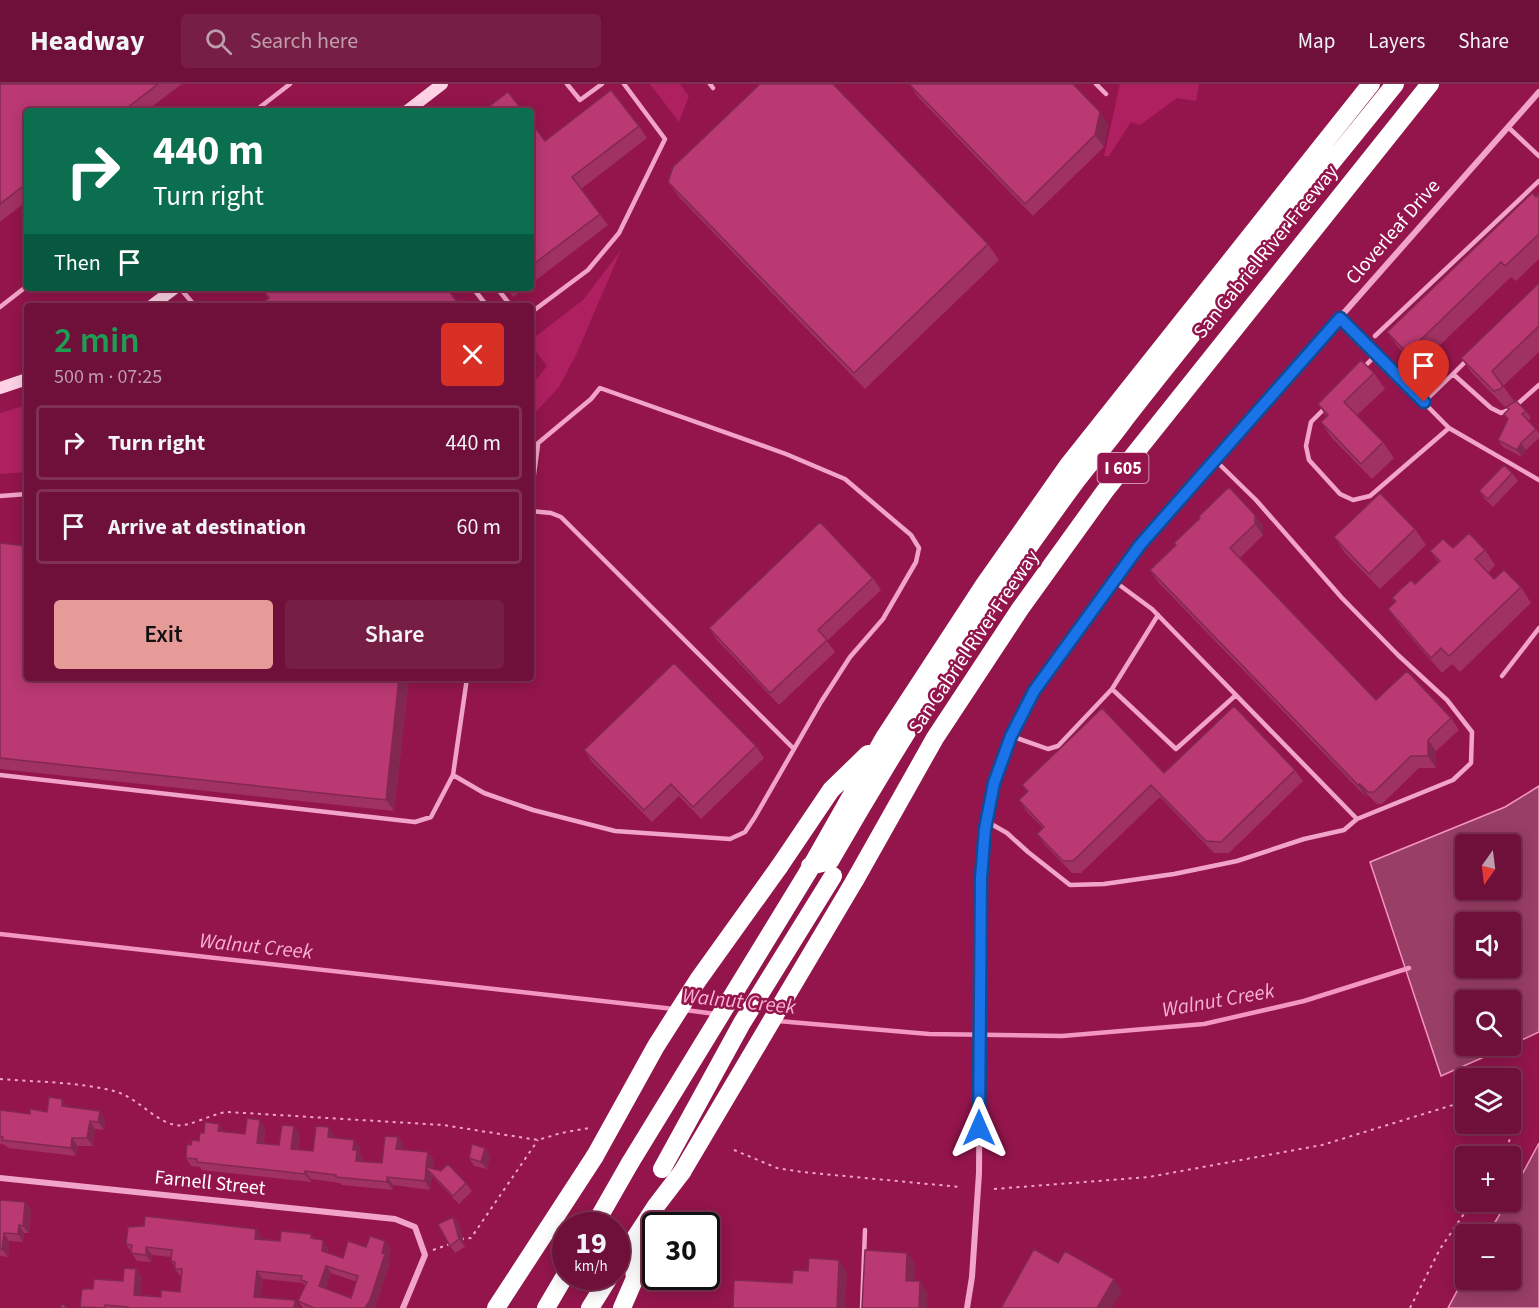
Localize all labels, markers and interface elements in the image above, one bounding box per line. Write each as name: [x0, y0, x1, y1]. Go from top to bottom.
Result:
search box: [181, 14, 601, 68]
text: Headway: [30, 21, 145, 61]
icon: search: [202, 25, 235, 58]
text: Search here: [250, 25, 358, 57]
text: Map: [1298, 26, 1335, 56]
text: Layers: [1368, 26, 1425, 56]
text: Share: [1458, 26, 1509, 56]
text: 440 m: [153, 121, 264, 181]
icon: right: [54, 132, 132, 210]
street label: San Gabriel River Freeway: [1187, 159, 1345, 345]
street label: Cloverleaf Drive: [1339, 173, 1447, 291]
text: Turn right: [153, 177, 264, 216]
icon: arrive: [113, 246, 146, 279]
text: Then: [54, 247, 101, 279]
text: 2 min: [54, 315, 140, 366]
button: close: [441, 323, 504, 386]
pin: [1398, 340, 1449, 402]
icon: arrive: [1407, 349, 1440, 382]
text: 500 m · 07:25: [54, 363, 162, 391]
icon: right: [57, 426, 90, 459]
text: Turn right: [108, 427, 205, 459]
text: 440 m: [446, 427, 501, 459]
road number: I 605: [1098, 453, 1148, 483]
icon: arrive: [57, 510, 90, 543]
text: Arrive at destination: [108, 511, 306, 543]
text: 60 m: [456, 511, 501, 543]
street label: San Gabriel River Freeway: [902, 544, 1046, 739]
button: Exit: [54, 600, 273, 669]
button: Share: [285, 600, 504, 669]
north arrow: [1455, 834, 1521, 900]
map controls: [1455, 834, 1521, 1290]
button: sound: [1455, 912, 1521, 978]
water label: Walnut Creek: [198, 925, 315, 967]
water label: Walnut Creek: [1159, 975, 1278, 1025]
water label: Walnut Creek: [681, 980, 798, 1022]
button: search: [1455, 990, 1521, 1056]
button: layers: [1455, 1068, 1521, 1134]
position arrow: [947, 1096, 1011, 1160]
button: +: [1455, 1146, 1521, 1212]
street label: Farnell Street: [153, 1163, 267, 1203]
speed limit sign: 30: [642, 1212, 720, 1290]
text: 19: [575, 1222, 607, 1265]
button: −: [1455, 1224, 1521, 1290]
text: km/h: [574, 1256, 608, 1277]

